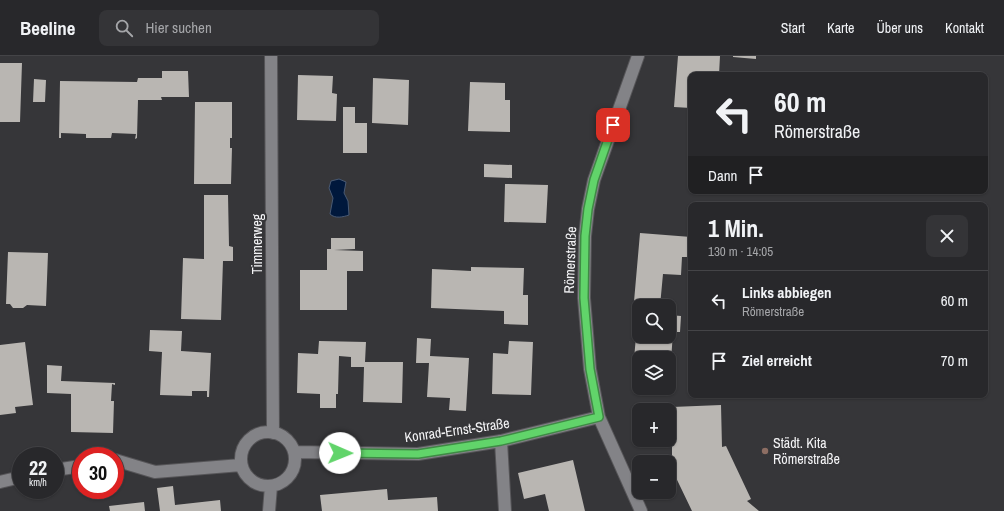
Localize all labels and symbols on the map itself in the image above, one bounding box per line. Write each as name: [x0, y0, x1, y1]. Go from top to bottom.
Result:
pin: [596, 108, 630, 142]
street label: Timmerweg: [248, 213, 266, 274]
street label: Römerstraße: [560, 226, 580, 294]
street label: Konrad-Ernst-Straße: [403, 414, 511, 446]
position arrow: [319, 432, 361, 474]
place label: Städt. Kita Römerstraße: [773, 434, 840, 468]
marker: Städt. Kita Römerstraße: [760, 446, 770, 456]
speed limit sign: 30: [72, 447, 124, 499]

